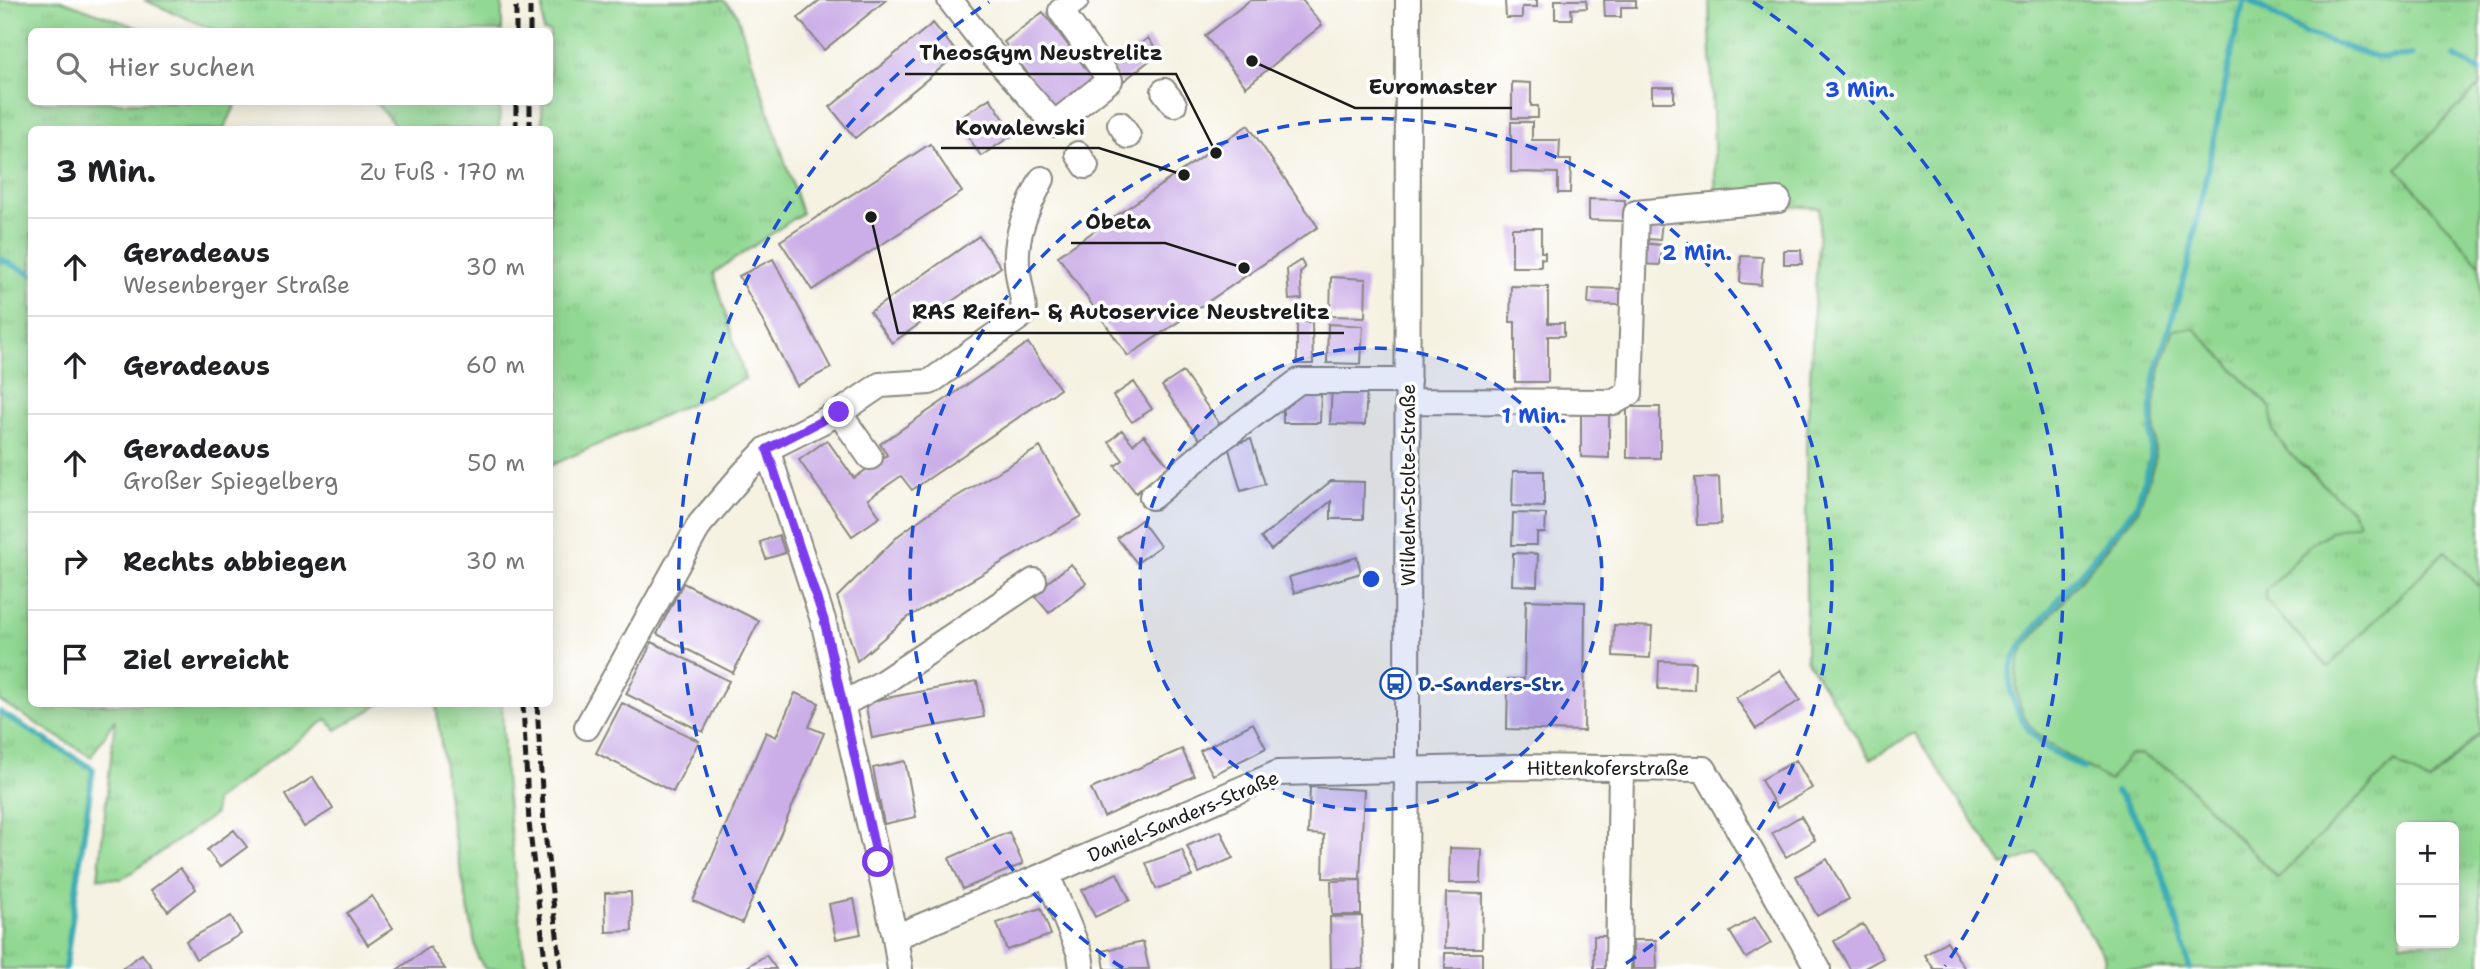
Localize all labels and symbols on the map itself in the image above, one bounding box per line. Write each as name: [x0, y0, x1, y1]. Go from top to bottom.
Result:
callout: TheosGym Neustrelitz: [905, 32, 1176, 74]
text: TheosGym Neustrelitz: [919, 39, 1163, 67]
callout: Euromaster: [1355, 66, 1512, 108]
text: Euromaster: [1369, 73, 1497, 101]
text: 3 Min.: [1825, 76, 1895, 104]
callout: Kowalewski: [941, 106, 1099, 148]
text: Kowalewski: [955, 114, 1085, 142]
callout: Obeta: [1071, 201, 1165, 243]
text: Obeta: [1085, 208, 1151, 236]
text: 2 Min.: [1662, 239, 1732, 267]
callout: RAS Reifen- & Autoservice Neustrelitz: [898, 291, 1344, 333]
text: RAS Reifen- & Autoservice Neustrelitz: [912, 298, 1330, 326]
street label: Wilhelm-Stolte-Straße: [1396, 384, 1421, 586]
route end: [823, 396, 854, 427]
text: 1 Min.: [1502, 402, 1566, 430]
centre of rings: [1359, 567, 1383, 591]
bus stop icon: D.-Sanders-Str.: [1378, 667, 1412, 701]
place label: D.-Sanders-Str.: [1418, 672, 1565, 697]
street label: Hittenkoferstraße: [1527, 756, 1689, 781]
street label: Daniel-Sanders-Straße: [1084, 765, 1283, 868]
route start: [862, 846, 893, 877]

